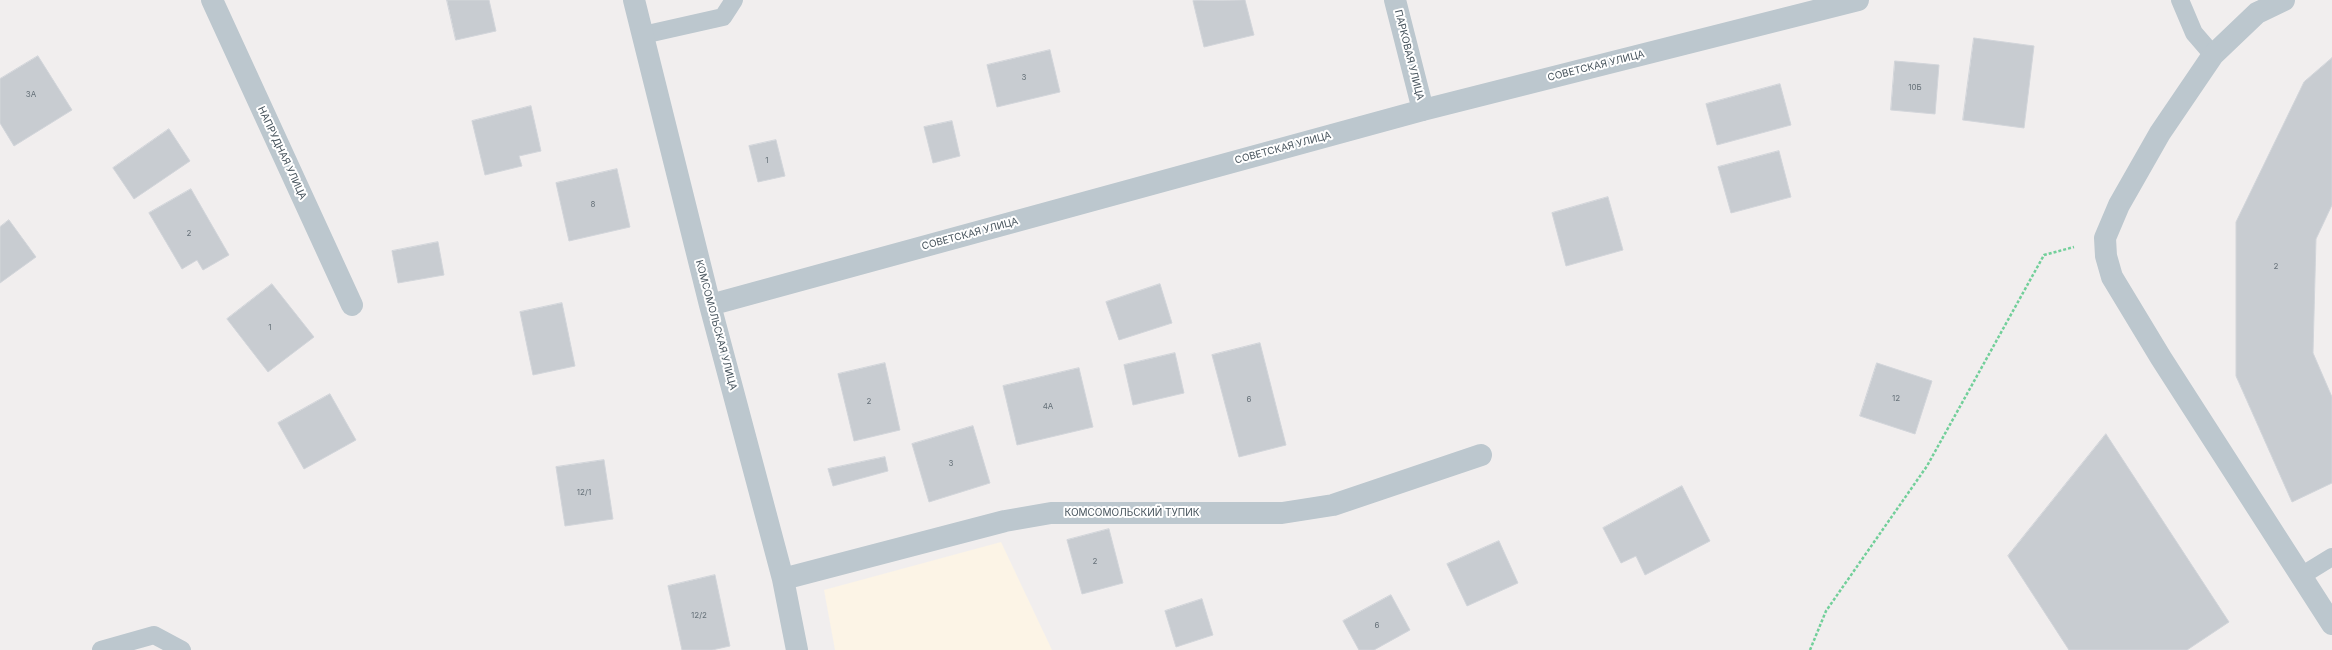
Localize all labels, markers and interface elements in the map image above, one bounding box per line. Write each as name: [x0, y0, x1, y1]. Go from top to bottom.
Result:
street label: ПАРКОВАЯ УЛИЦА: [1392, 9, 1426, 101]
street label: СОВЕТСКАЯ УЛИЦА: [1546, 48, 1646, 84]
house number: 3: [1022, 73, 1026, 83]
house number: 10Б: [1908, 83, 1922, 93]
house number: 3А: [26, 90, 36, 100]
street label: НАПРУДНАЯ УЛИЦА: [255, 104, 309, 202]
street label: СОВЕТСКАЯ УЛИЦА: [1234, 129, 1332, 167]
house number: 1: [765, 156, 769, 166]
house number: 8: [591, 200, 595, 210]
street label: СОВЕТСКАЯ УЛИЦА: [921, 215, 1019, 253]
house number: 2: [187, 229, 191, 239]
street label: КОМСОМОЛЬСКАЯ УЛИЦА: [693, 259, 739, 391]
house number: 2: [2274, 262, 2278, 272]
house number: 1: [268, 323, 272, 333]
house number: 12: [1892, 394, 1900, 404]
house number: 6: [1247, 395, 1251, 405]
house number: 2: [867, 397, 871, 407]
house number: 4А: [1043, 402, 1053, 412]
house number: 3: [949, 459, 953, 469]
house number: 12/1: [577, 488, 591, 498]
street label: КОМСОМОЛЬСКИЙ ТУПИК: [1065, 507, 1199, 519]
house number: 2: [1093, 557, 1097, 567]
house number: 12/2: [691, 611, 707, 621]
house number: 6: [1375, 621, 1379, 631]

